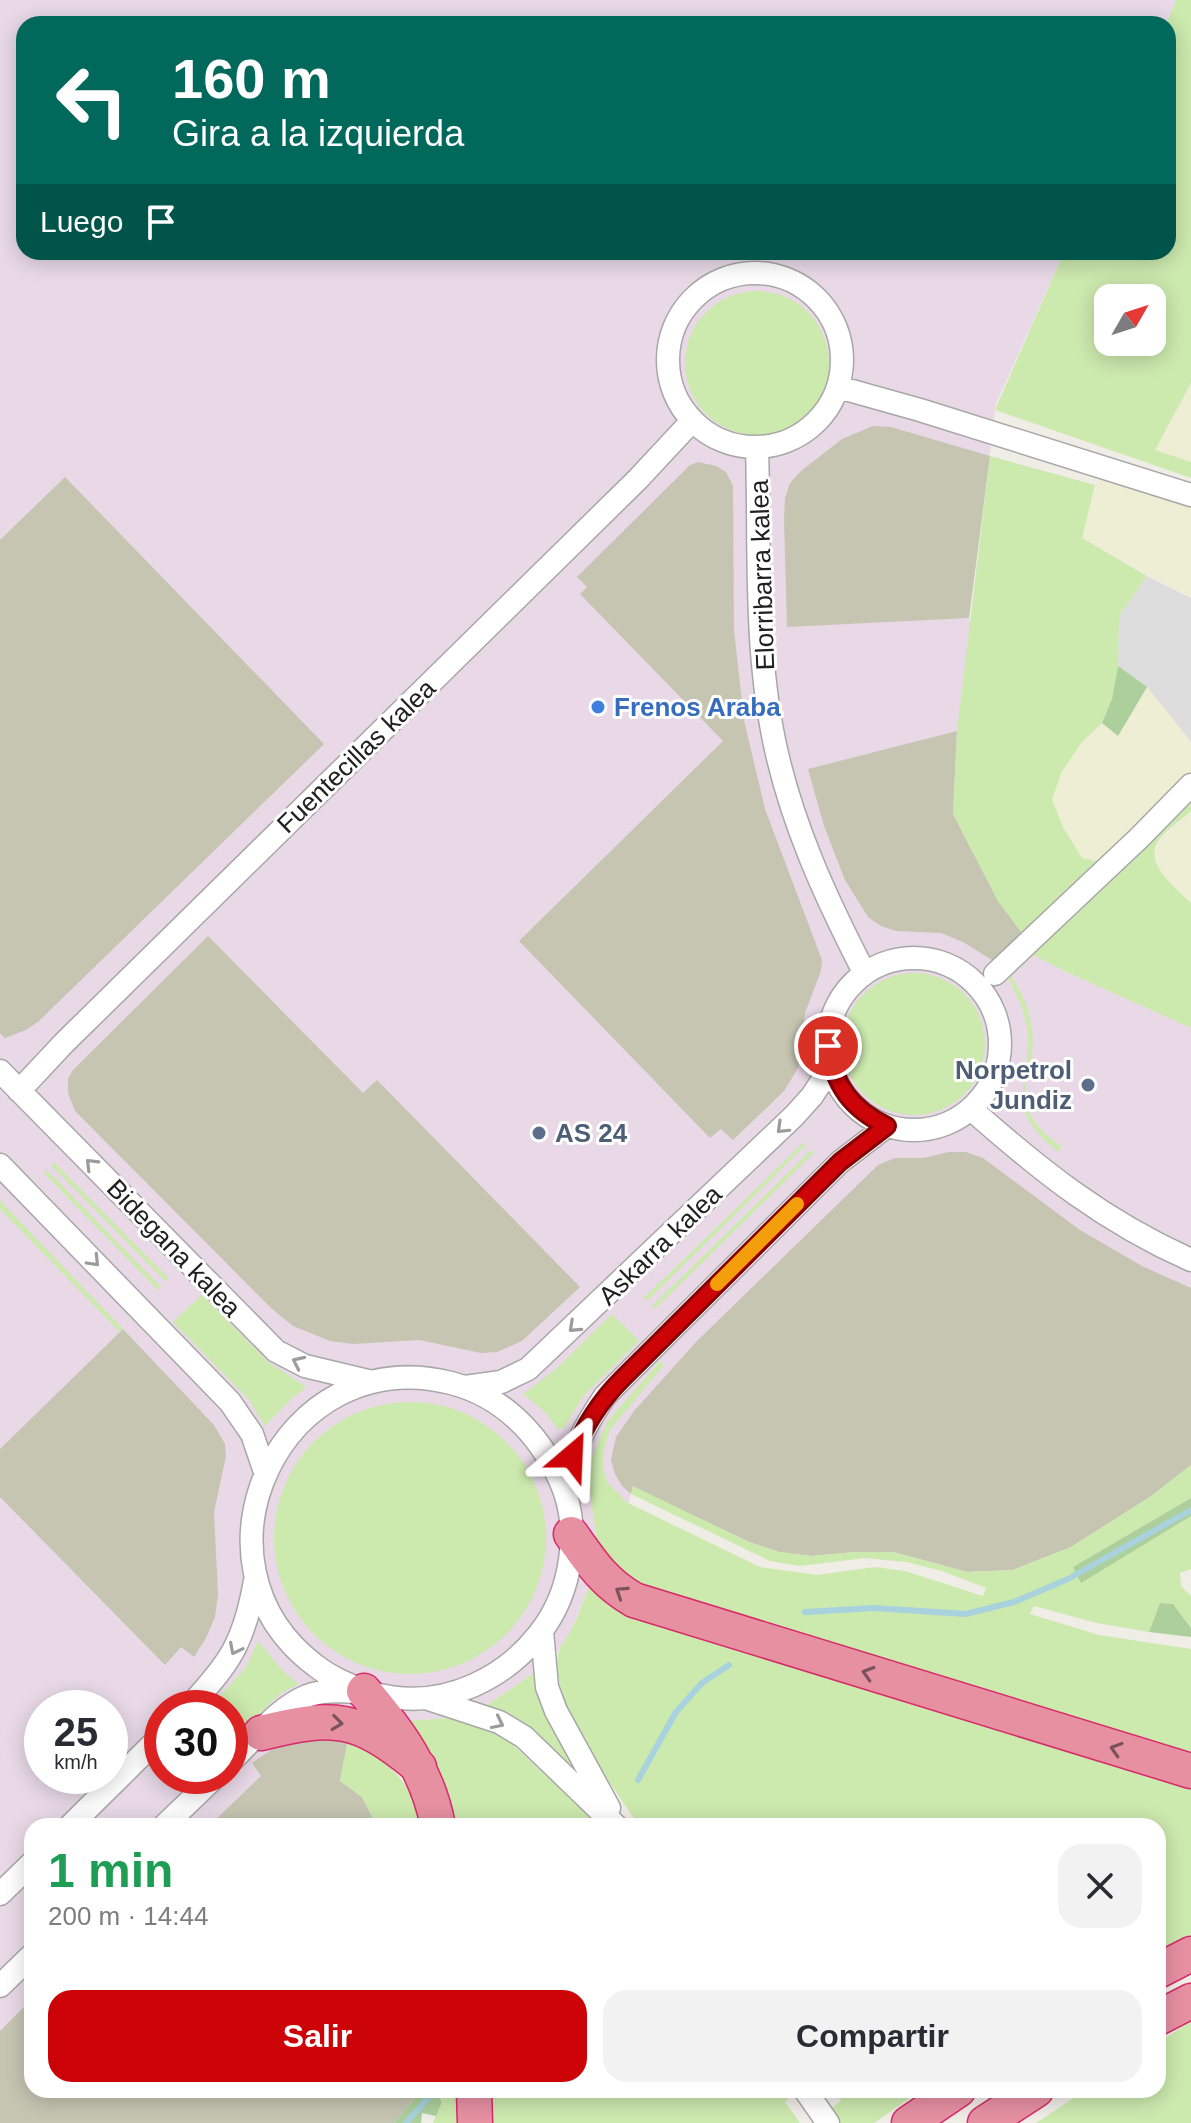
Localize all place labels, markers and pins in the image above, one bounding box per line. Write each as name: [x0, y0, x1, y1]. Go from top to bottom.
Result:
place label: Frenos Araba: [614, 692, 781, 722]
marker: Frenos Araba: [589, 698, 607, 716]
pin: [794, 1012, 862, 1080]
place label: Norpetrol Jundiz: [955, 1055, 1072, 1115]
marker: Norpetrol Jundiz: [1079, 1076, 1097, 1094]
place label: AS 24: [555, 1118, 628, 1148]
marker: AS 24: [530, 1124, 548, 1142]

